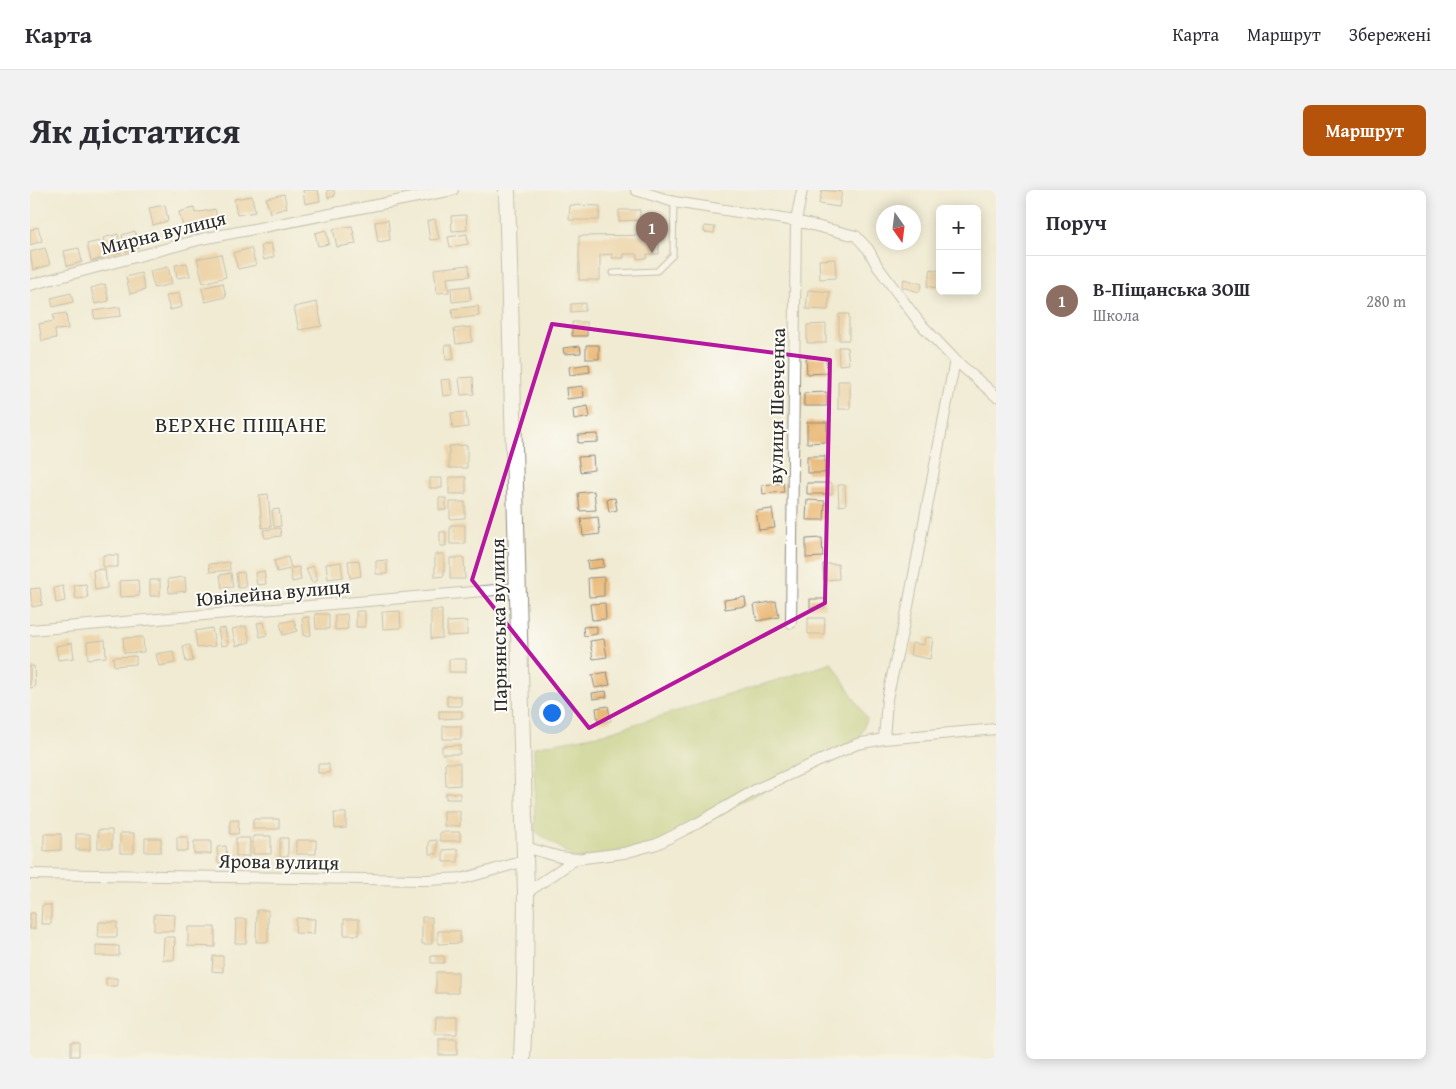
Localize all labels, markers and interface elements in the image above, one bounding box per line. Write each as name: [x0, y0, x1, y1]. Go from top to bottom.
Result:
text: Карта: [25, 17, 92, 52]
text: Карта: [1173, 21, 1219, 48]
text: Маршрут: [1247, 21, 1321, 48]
text: Збережені: [1349, 21, 1431, 48]
text: Як дістатися: [30, 105, 240, 156]
button: Маршрут: [1303, 105, 1426, 156]
street label: Мирна вулиця: [97, 202, 229, 262]
north arrow: [876, 205, 921, 250]
map controls: [936, 205, 981, 295]
button: +: [936, 205, 981, 250]
text: Поруч: [1046, 207, 1107, 238]
pin: 1: [636, 212, 668, 253]
button: −: [936, 250, 981, 295]
text: В-Піщанська ЗОШ: [1093, 275, 1250, 303]
text: 1: [1058, 289, 1066, 313]
text: 280 m: [1366, 289, 1406, 313]
text: Школа: [1093, 303, 1139, 327]
street label: вулиця Шевченка: [760, 327, 792, 484]
district label: ВЕРХНЄ ПІЩАНЕ: [155, 408, 327, 440]
street label: Парнянська вулиця: [482, 538, 514, 712]
street label: Ювілейна вулиця: [195, 571, 351, 613]
your location: [539, 700, 565, 726]
street label: Ярова вулиця: [217, 845, 340, 877]

